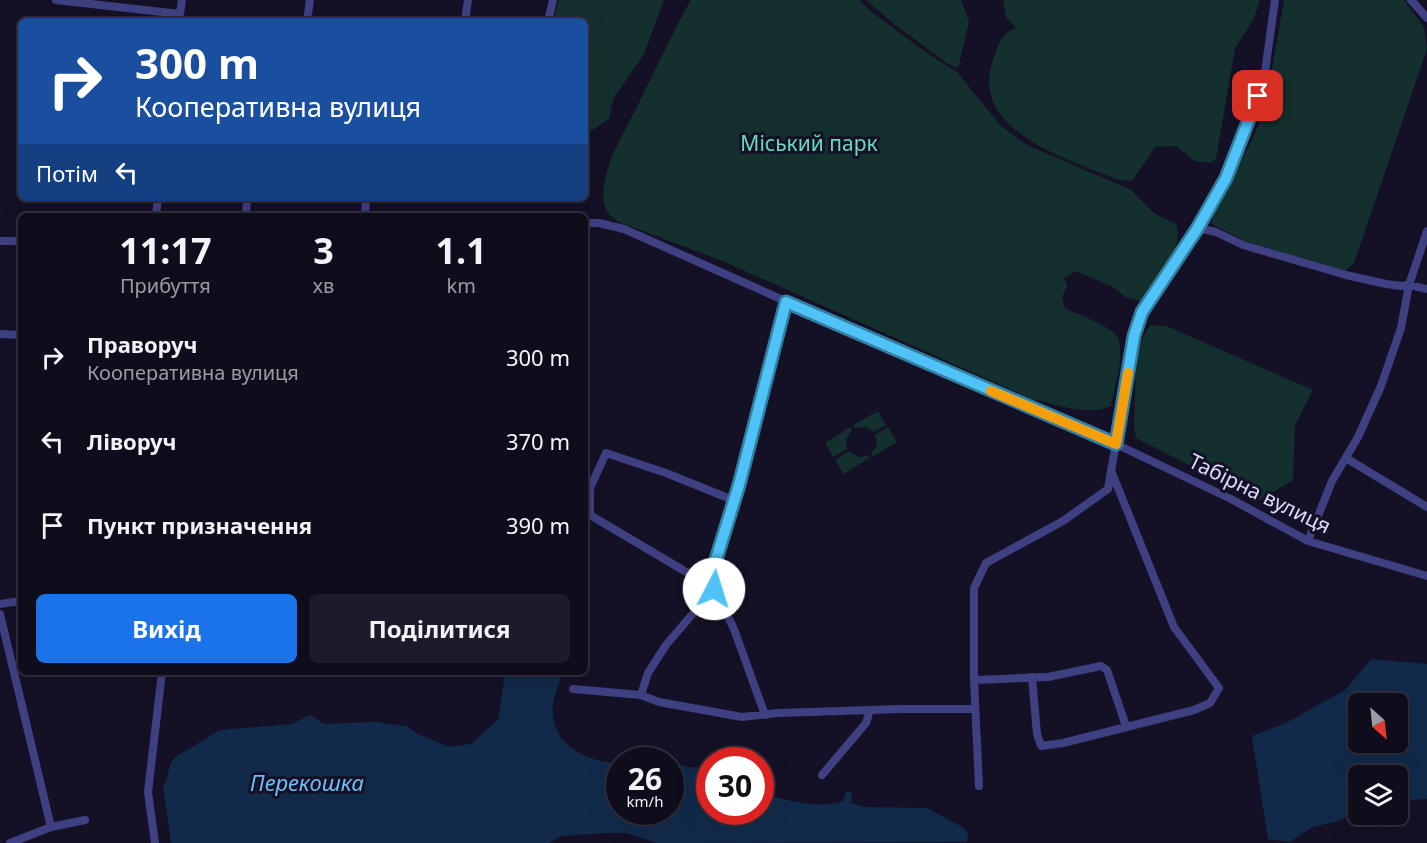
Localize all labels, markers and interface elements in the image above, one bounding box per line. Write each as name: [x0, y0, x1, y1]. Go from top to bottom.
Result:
text: 300 m: [135, 34, 259, 91]
icon: right: [36, 42, 114, 120]
pin: [1232, 70, 1283, 121]
icon: arrive: [1241, 79, 1274, 112]
text: Кооперативна вулиця: [135, 88, 421, 125]
park label: Міський парк: [740, 129, 878, 157]
icon: left: [110, 156, 143, 189]
text: Потім: [36, 158, 98, 188]
text: 11:17: [119, 226, 212, 275]
text: 3: [313, 226, 334, 275]
text: 1.1: [436, 226, 487, 275]
text: Прибуття: [120, 272, 211, 299]
text: хв: [313, 272, 334, 299]
text: km: [446, 272, 476, 299]
text: Праворуч: [87, 329, 198, 359]
icon: right: [36, 341, 69, 374]
text: 300 m: [506, 342, 570, 372]
text: Кооперативна вулиця: [87, 359, 299, 386]
icon: left: [36, 425, 69, 458]
text: Ліворуч: [87, 426, 177, 456]
text: 370 m: [506, 426, 570, 456]
street label: Табірна вулиця: [1184, 446, 1336, 540]
icon: arrive: [36, 509, 69, 542]
text: Пункт призначення: [87, 510, 312, 540]
text: 390 m: [506, 510, 570, 540]
position arrow: [682, 557, 746, 621]
button: Вихід: [36, 594, 297, 663]
button: Поділитися: [309, 594, 570, 663]
north arrow: [1348, 693, 1408, 753]
map controls: [1348, 693, 1408, 825]
speed limit sign: 30: [696, 747, 774, 825]
text: 26: [628, 758, 662, 799]
button: layers: [1348, 765, 1408, 825]
water label: Перекошка: [250, 767, 364, 797]
text: km/h: [627, 791, 663, 811]

